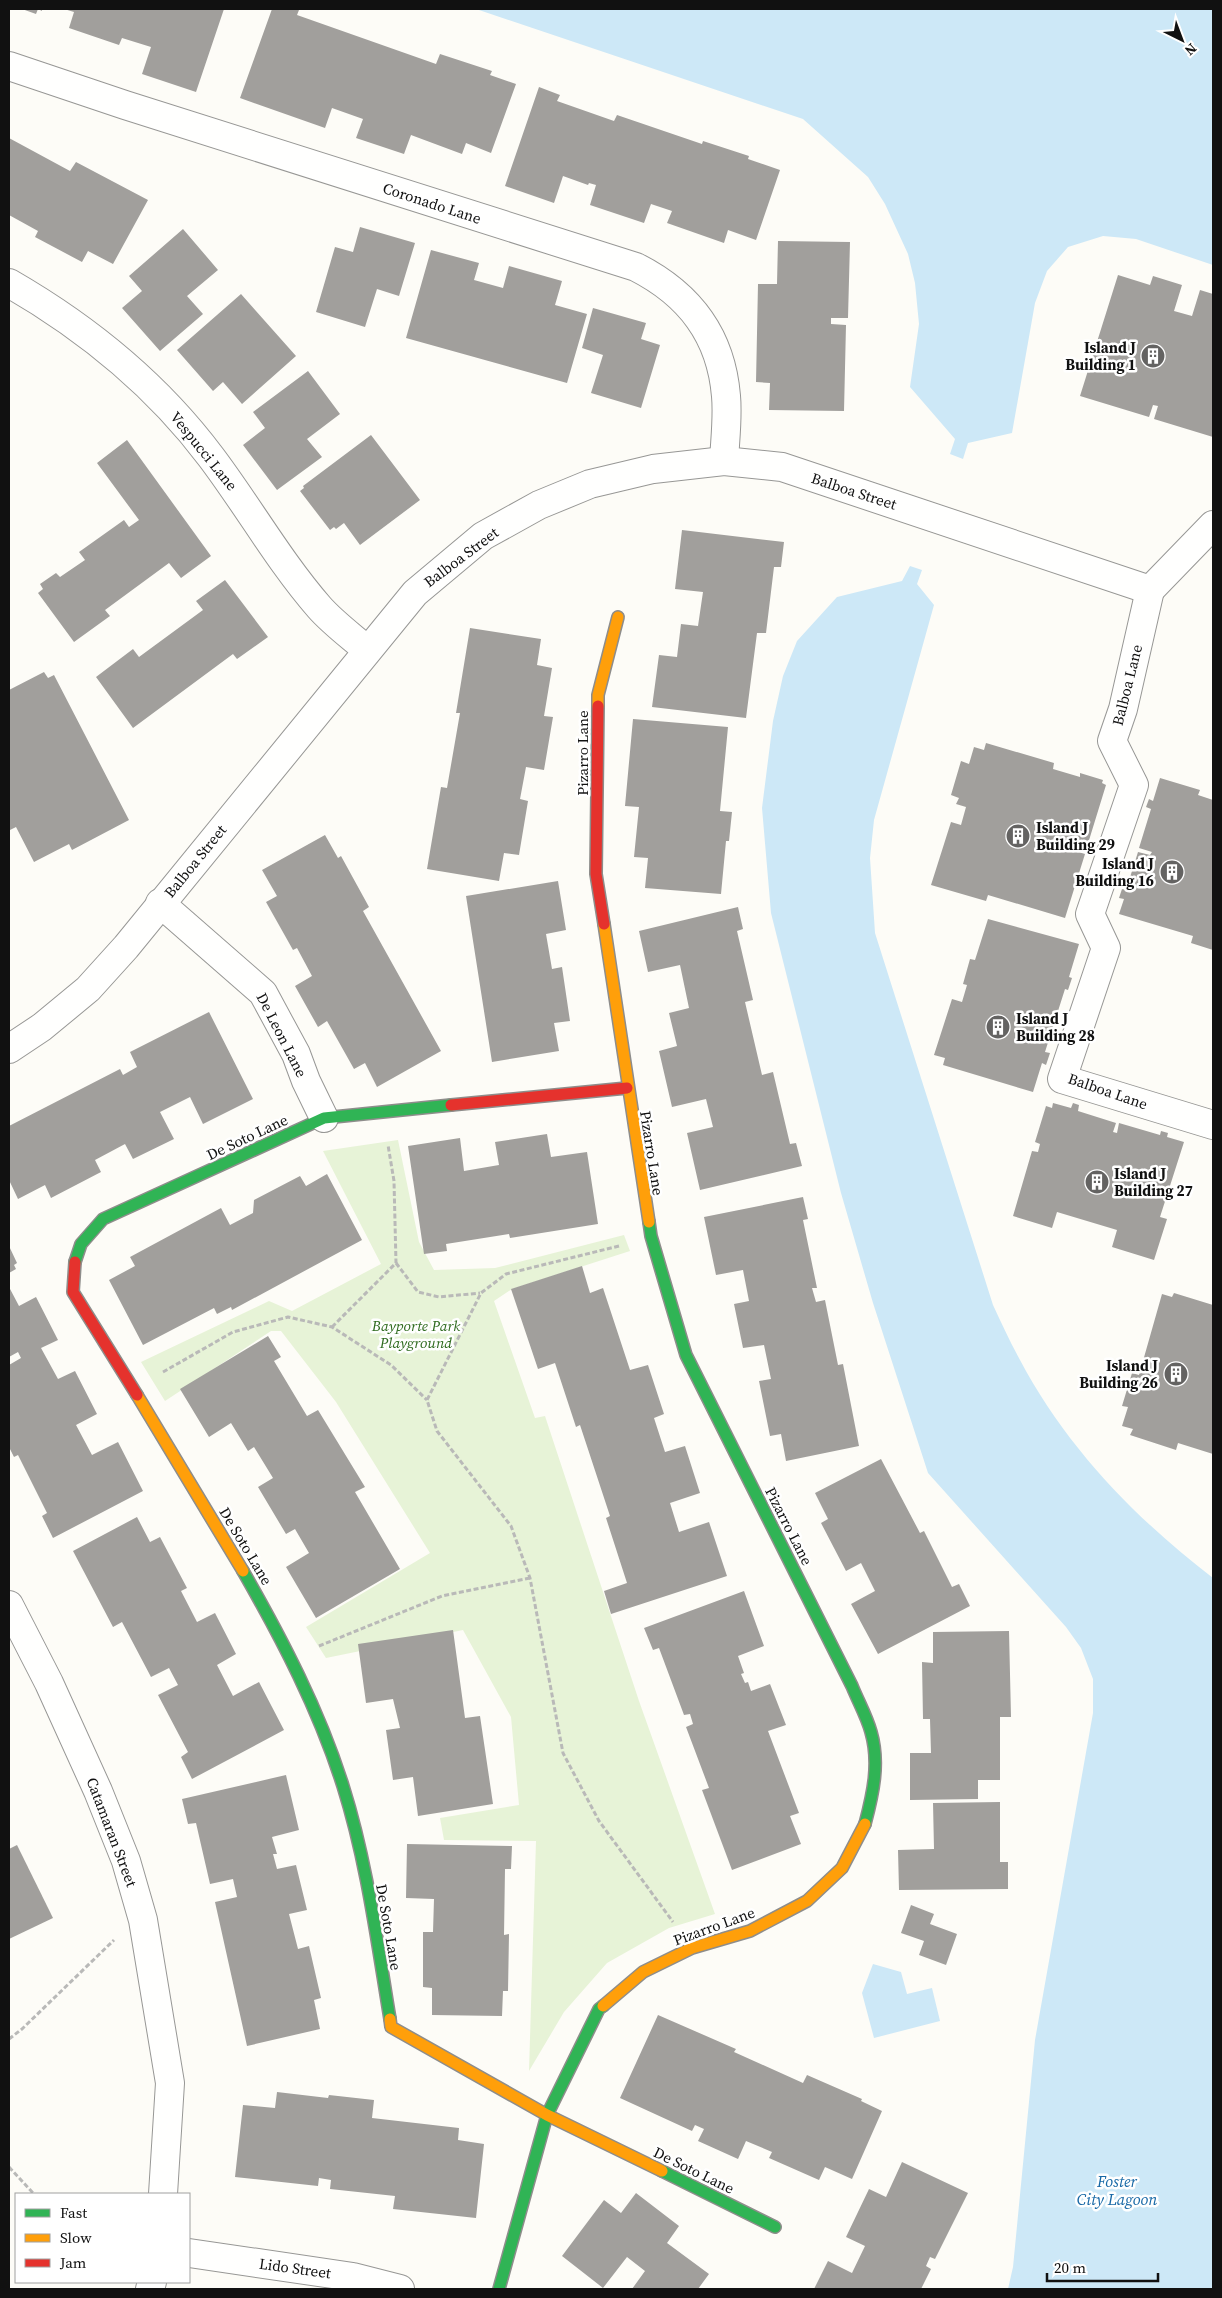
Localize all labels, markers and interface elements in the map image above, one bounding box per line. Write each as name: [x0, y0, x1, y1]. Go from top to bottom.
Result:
north arrow: [1157, 15, 1207, 65]
text: N: [1180, 39, 1201, 61]
street label: Coronado Lane: [380, 177, 484, 229]
place label: Island J Building 1: [1065, 337, 1136, 375]
building icon: Island J Building 1: [1140, 343, 1166, 369]
street label: Vespucci Lane: [166, 407, 243, 495]
street label: Balboa Street: [809, 467, 899, 515]
street label: Balboa Street: [419, 522, 503, 592]
street label: Balboa Lane: [1107, 642, 1147, 728]
street label: Pizarro Lane: [572, 710, 593, 796]
place label: Island J Building 29: [1036, 817, 1115, 855]
street label: Balboa Street: [159, 820, 231, 902]
building icon: Island J Building 29: [1005, 823, 1031, 849]
place label: Island J Building 16: [1075, 853, 1154, 891]
building icon: Island J Building 16: [1159, 859, 1185, 885]
street label: De Leon Lane: [252, 989, 312, 1081]
place label: Island J Building 28: [1016, 1008, 1095, 1046]
building icon: Island J Building 28: [985, 1014, 1011, 1040]
street label: Balboa Lane: [1065, 1068, 1151, 1115]
street label: De Soto Lane: [203, 1109, 291, 1165]
street label: Pizarro Lane: [635, 1109, 669, 1197]
place label: Island J Building 27: [1114, 1163, 1193, 1201]
building icon: Island J Building 27: [1084, 1169, 1110, 1195]
park label: Bayporte Park Playground: [371, 1315, 461, 1353]
place label: Island J Building 26: [1079, 1355, 1158, 1393]
building icon: Island J Building 26: [1163, 1361, 1189, 1387]
street label: Pizarro Lane: [760, 1483, 818, 1569]
street label: De Soto Lane: [214, 1503, 278, 1589]
street label: Catamaran Street: [81, 1774, 143, 1890]
street label: De Soto Lane: [371, 1882, 407, 1972]
street label: Pizarro Lane: [670, 1901, 758, 1950]
street label: De Soto Lane: [650, 2141, 738, 2199]
water label: Foster City Lagoon: [1077, 2170, 1157, 2210]
legend: [15, 2193, 190, 2283]
text: Fast: [60, 2202, 87, 2223]
text: Slow: [60, 2227, 92, 2248]
scale bar: [1047, 2250, 1158, 2282]
text: Jam: [59, 2252, 87, 2273]
street label: Lido Street: [258, 2253, 332, 2283]
text: 20 m: [1054, 2257, 1086, 2278]

